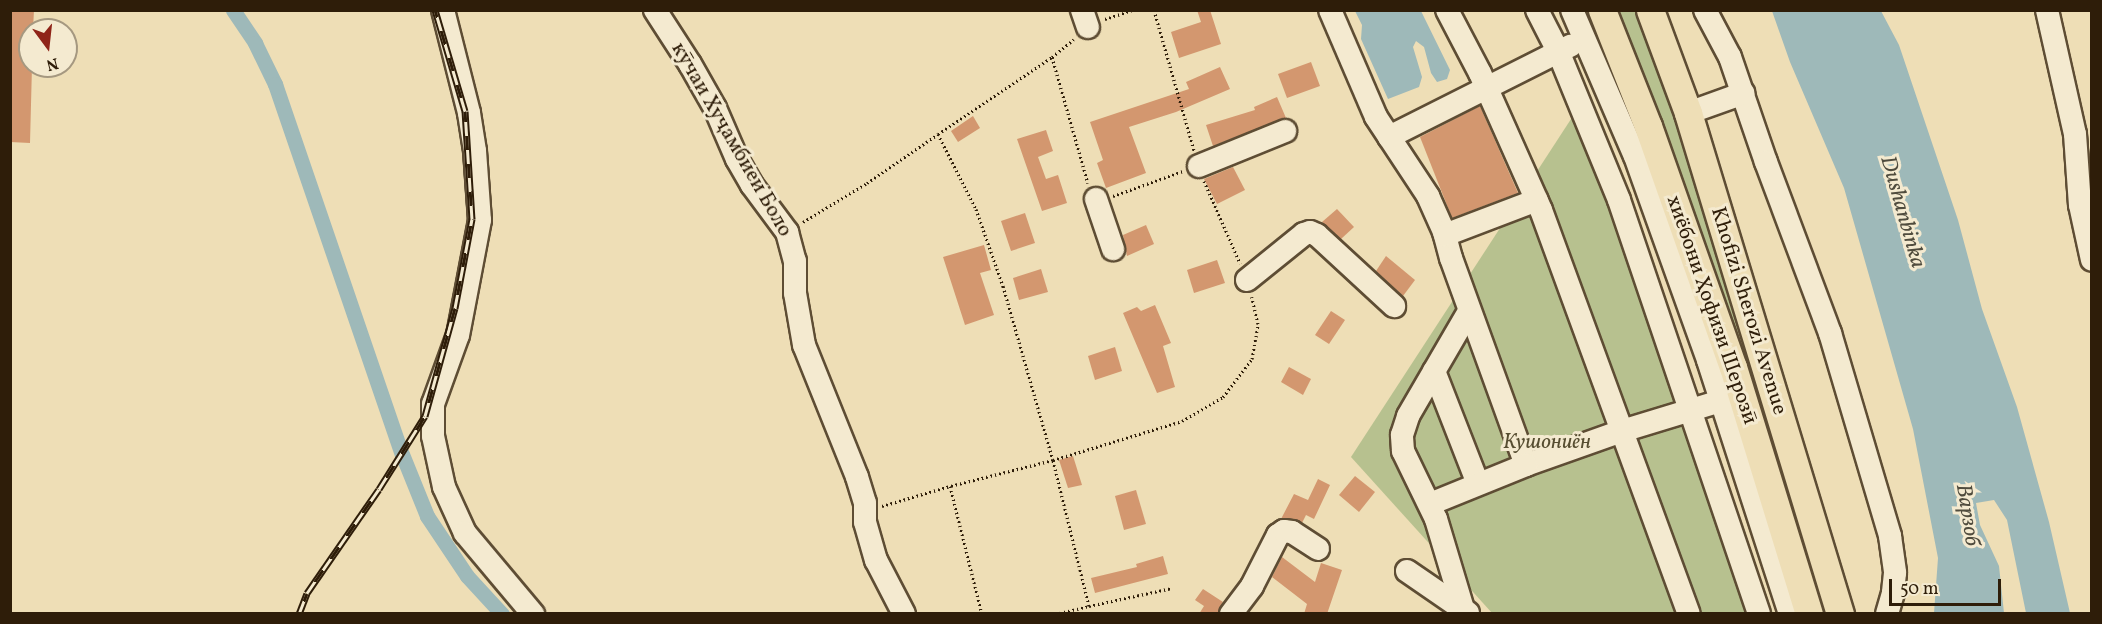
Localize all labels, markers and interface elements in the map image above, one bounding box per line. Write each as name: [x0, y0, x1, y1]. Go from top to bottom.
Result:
north arrow: [18, 18, 78, 78]
street label: кӯчаи Хуҷамбиеи Боло: [665, 38, 797, 242]
text: N: [44, 51, 61, 76]
water label: Dushanbinka: [1873, 153, 1931, 271]
street label: хиёбони Ҳофизи Шерозӣ: [1660, 192, 1762, 428]
street label: Khofizi Sherozi Avenue: [1704, 204, 1792, 418]
park label: Кушониён: [1503, 430, 1591, 456]
water label: Варзоб: [1949, 482, 1985, 548]
scale bar: [1892, 567, 2004, 605]
text: 50 m: [1900, 577, 1939, 602]

